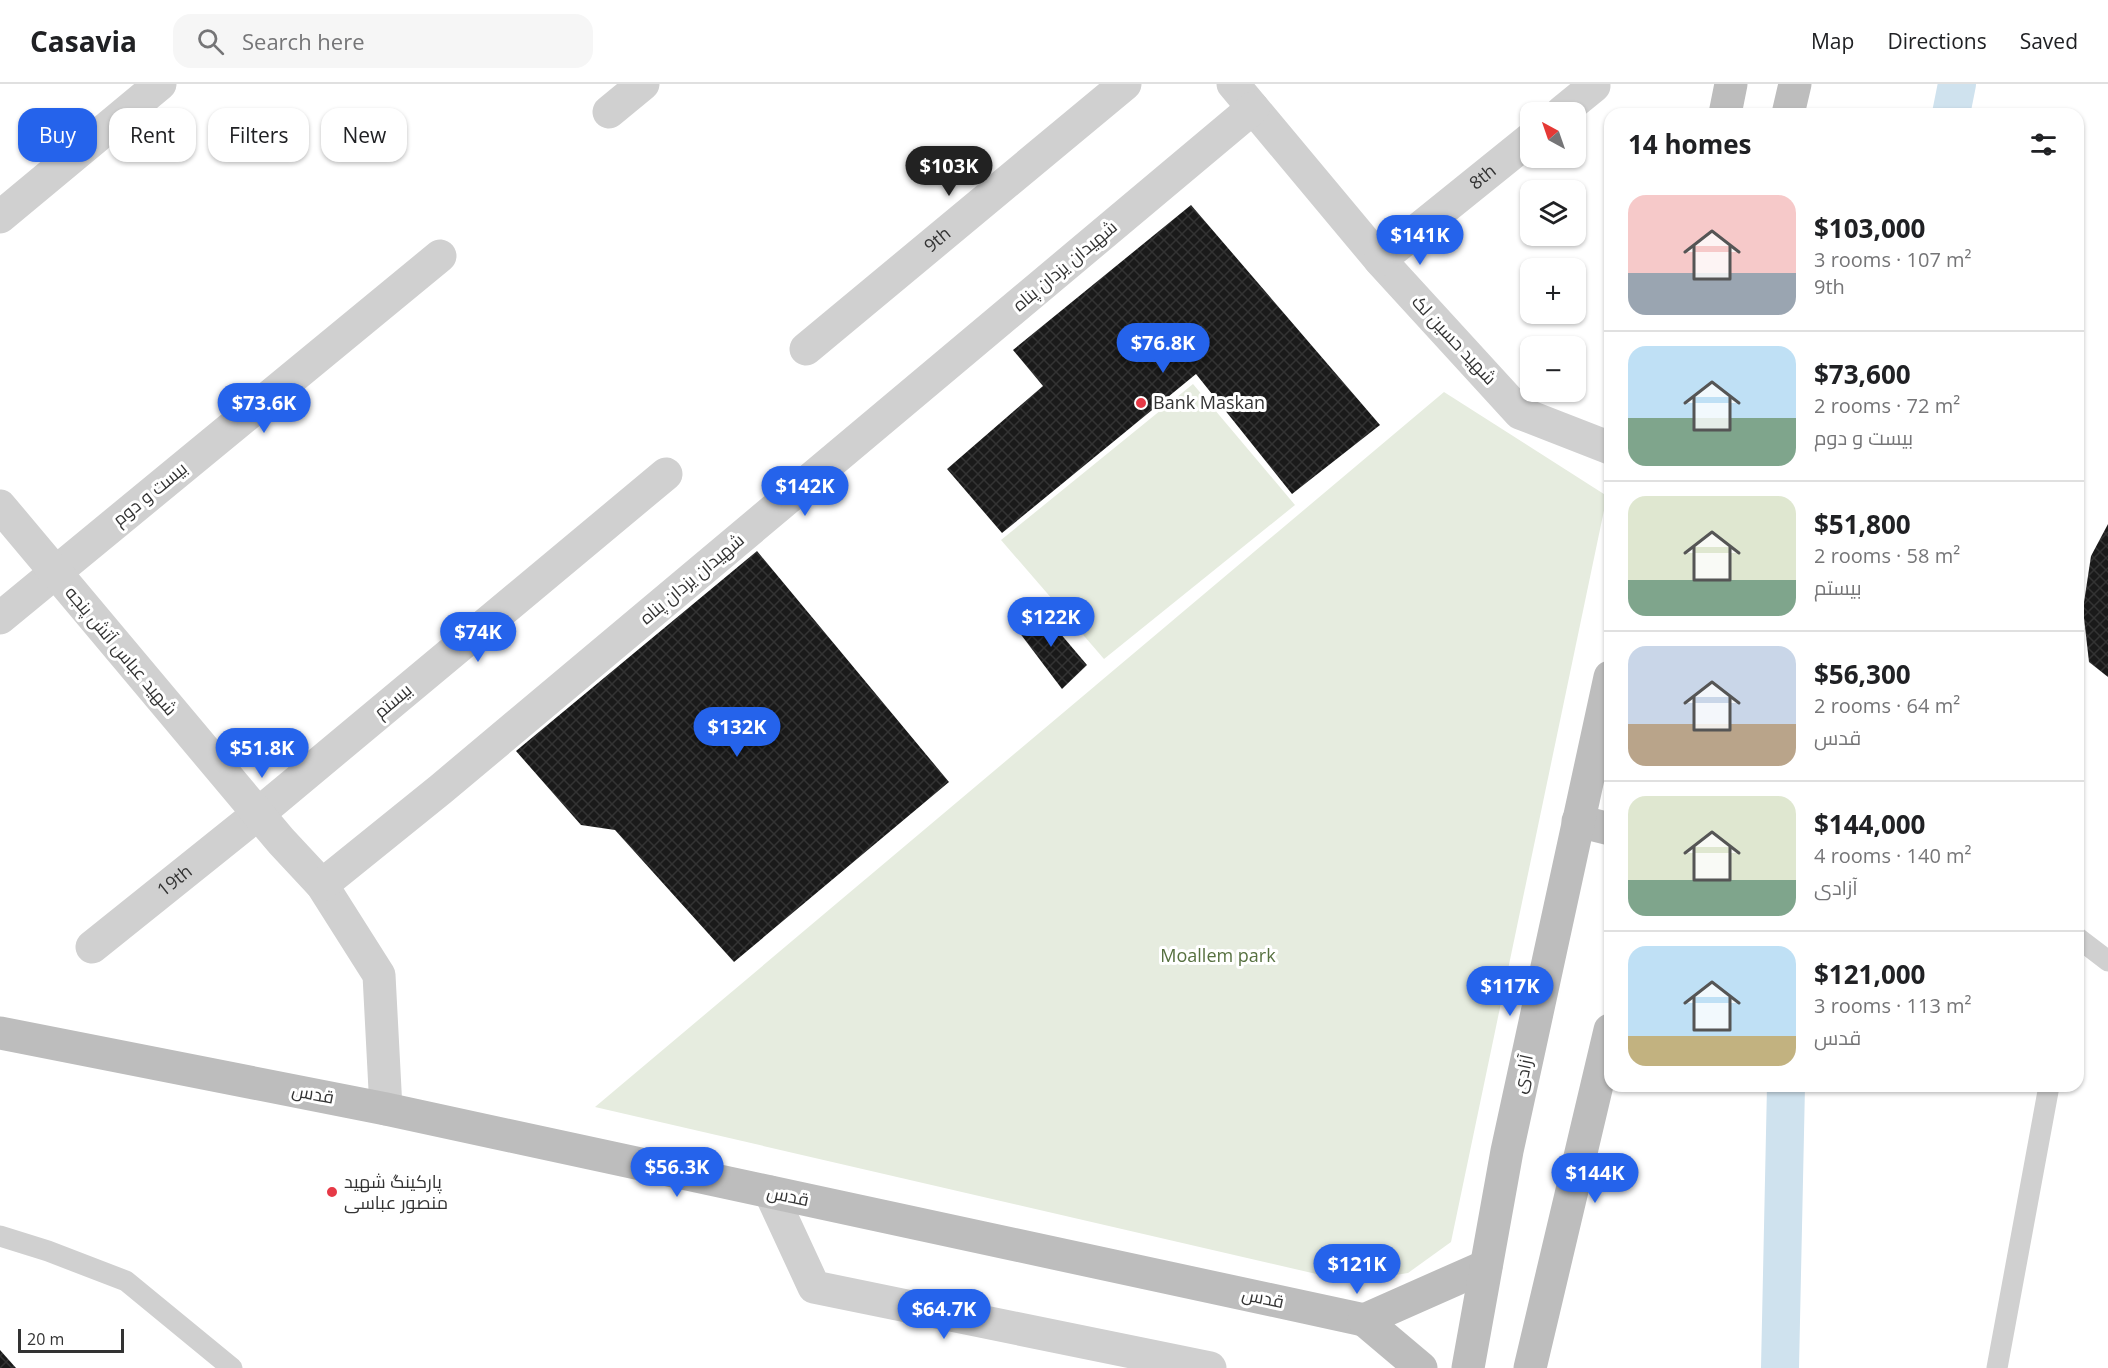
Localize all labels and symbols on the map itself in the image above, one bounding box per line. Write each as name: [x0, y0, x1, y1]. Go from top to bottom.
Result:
north arrow: [1520, 102, 1586, 168]
pin: $103K: [907, 146, 991, 197]
street label: 8th: [1464, 158, 1500, 194]
street label: شهیدان یزدان پناه: [1007, 214, 1122, 317]
pin: $141K: [1378, 215, 1462, 266]
street label: 9th: [919, 221, 955, 257]
street label: شهید حسین لک: [1407, 289, 1502, 389]
pin: $76.8K: [1114, 323, 1212, 374]
pin: $73.6K: [215, 383, 313, 434]
place label: Bank Maskan: [1153, 390, 1265, 414]
marker: Bank Maskan: [1134, 396, 1148, 410]
street label: بیست و دوم: [107, 456, 192, 531]
pin: $142K: [763, 466, 847, 517]
street label: شهیدان یزدان پناه: [634, 527, 749, 630]
street label: شهید عباس آتش پنجه: [60, 581, 183, 721]
pin: $122K: [1009, 597, 1093, 648]
pin: $74K: [442, 612, 514, 663]
street label: بیستم: [368, 677, 417, 724]
pin: $132K: [695, 707, 779, 758]
pin: $51.8K: [213, 728, 311, 779]
street label: 19th: [152, 859, 196, 901]
park label: Moallem park: [1160, 943, 1276, 967]
pin: $117K: [1468, 966, 1552, 1017]
street label: آزادی: [1506, 1052, 1538, 1095]
street label: قدس: [290, 1077, 336, 1109]
pin: $56.3K: [628, 1147, 726, 1198]
pin: $144K: [1553, 1153, 1637, 1204]
place label: پارکینگ شهید منصور عباسی: [344, 1169, 448, 1214]
street label: قدس: [765, 1179, 811, 1211]
marker: پارکینگ شهید منصور عباسی: [325, 1185, 339, 1199]
pin: $121K: [1315, 1244, 1399, 1295]
street label: قدس: [1240, 1281, 1286, 1313]
pin: $64.7K: [895, 1289, 993, 1340]
scale bar: [18, 1326, 124, 1354]

